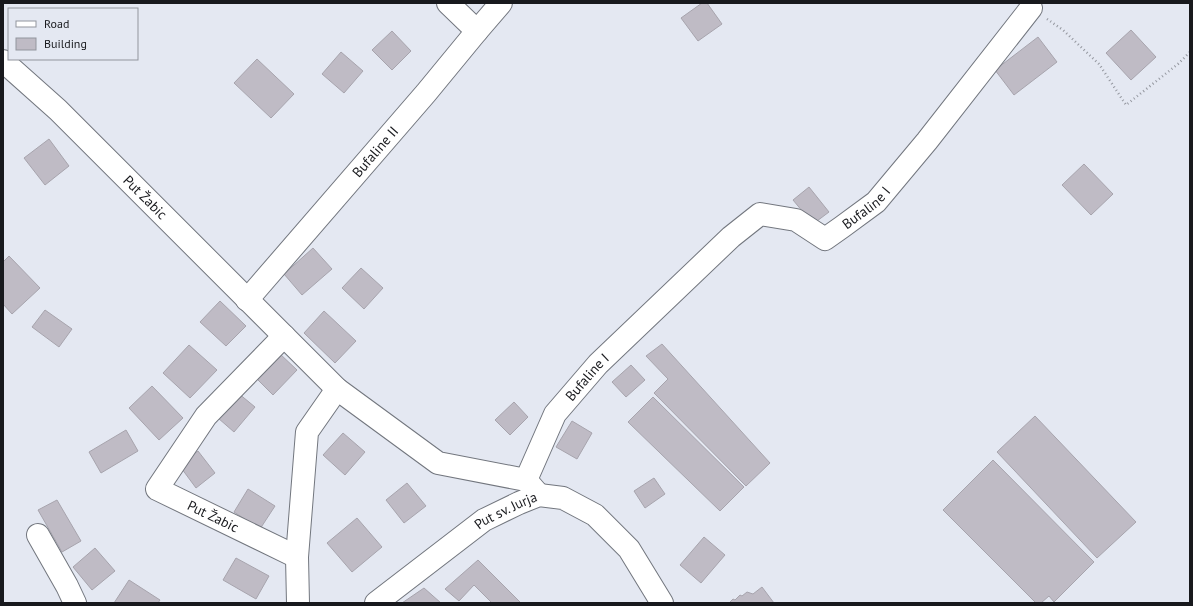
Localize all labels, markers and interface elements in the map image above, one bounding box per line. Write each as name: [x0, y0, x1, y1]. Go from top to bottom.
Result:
legend: [8, 8, 138, 60]
text: Road: [44, 16, 69, 31]
text: Building: [44, 36, 87, 51]
street label: Bufaline II: [348, 123, 402, 181]
street label: Put Žabic: [119, 171, 171, 223]
street label: Bufaline I: [838, 183, 894, 233]
street label: Bufaline I: [561, 349, 613, 405]
street label: Put sv. Jurja: [471, 488, 540, 533]
street label: Put Žabic: [184, 496, 242, 536]

